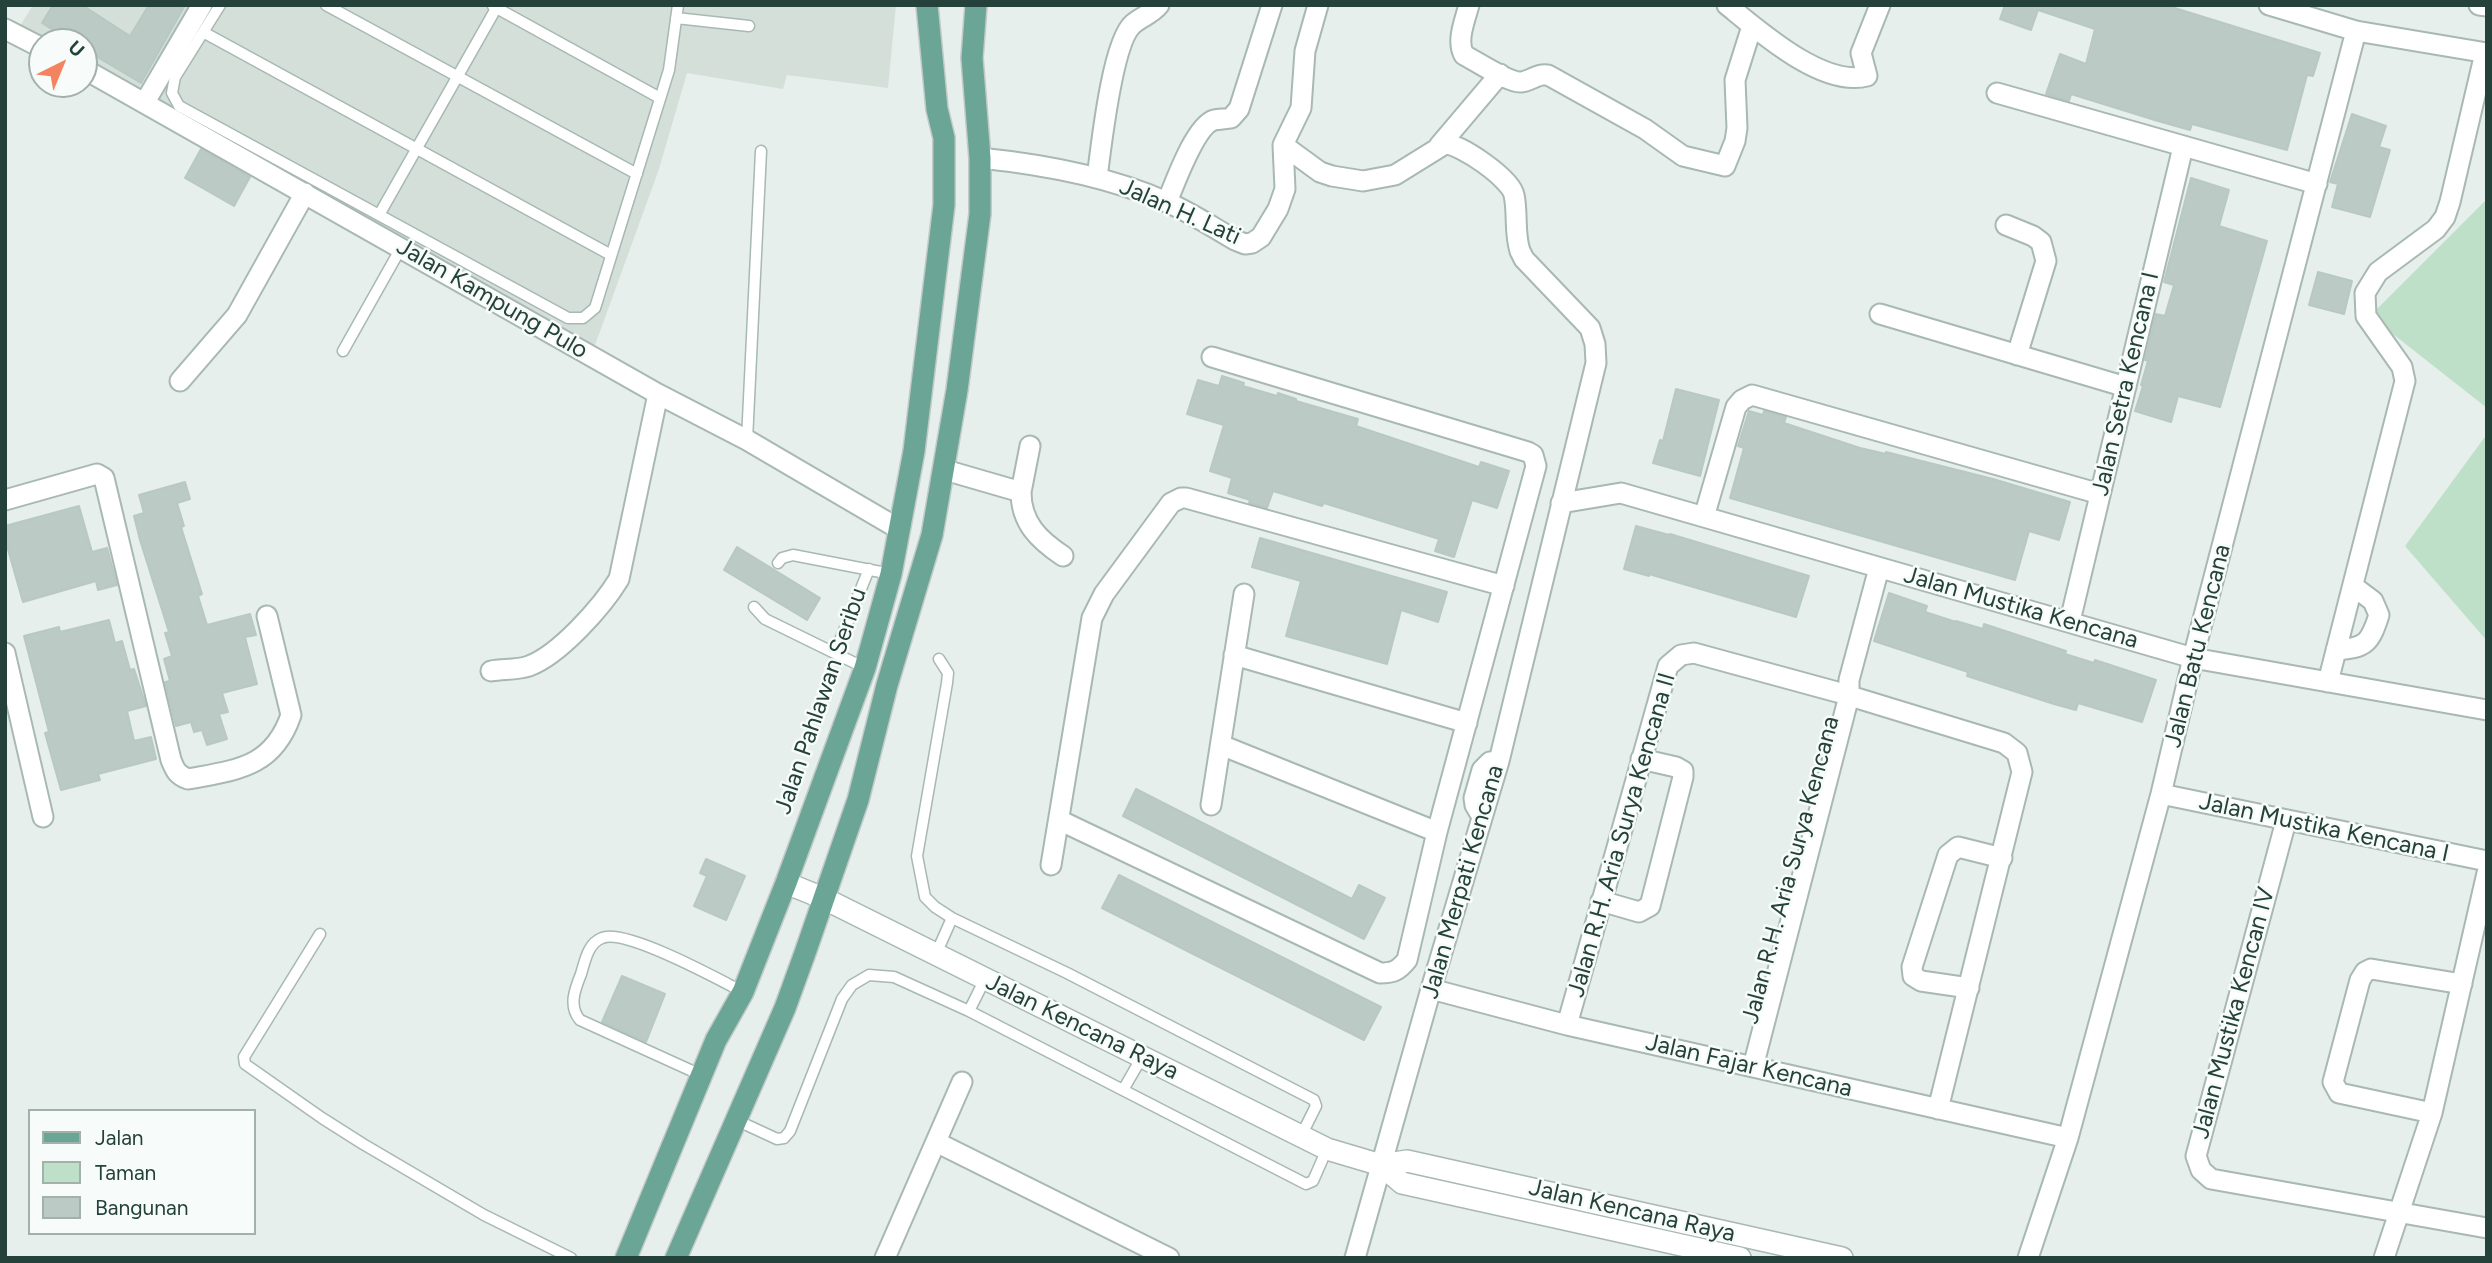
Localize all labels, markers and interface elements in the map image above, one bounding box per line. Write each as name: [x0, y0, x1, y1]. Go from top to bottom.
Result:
north arrow: [28, 28, 98, 98]
text: U: [64, 36, 89, 62]
street label: Jalan H. Lati: [1115, 172, 1245, 252]
street label: Jalan Kampung Pulo: [391, 233, 593, 365]
street label: Jalan Setra Kencana I: [2086, 269, 2166, 499]
street label: Jalan Batu Kencana: [2159, 541, 2237, 751]
street label: Jalan Mustika Kencana: [1901, 561, 2141, 655]
street label: Jalan Pahlawan Seribu: [769, 584, 873, 818]
street label: Jalan R.H. Aria Surya Kencana II: [1562, 670, 1682, 1000]
street label: Jalan R.H. Aria Surya Kencana: [1736, 713, 1846, 1027]
street label: Jalan Merpati Kencana: [1416, 762, 1510, 1002]
street label: Jalan Mustika Kencana I: [2196, 787, 2452, 869]
street label: Jalan Mustika Kencan IV: [2187, 884, 2281, 1142]
street label: Jalan Kencana Raya: [981, 968, 1183, 1086]
street label: Jalan Fajar Kencana: [1643, 1028, 1855, 1104]
legend: [28, 1109, 256, 1235]
text: Jalan: [95, 1125, 144, 1150]
text: Taman: [95, 1160, 156, 1185]
street label: Jalan Kencana Raya: [1526, 1173, 1738, 1249]
text: Bangunan: [95, 1195, 188, 1220]

